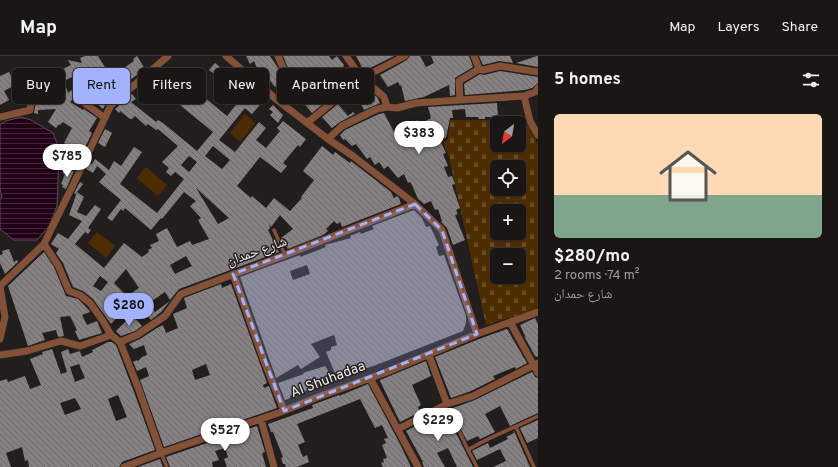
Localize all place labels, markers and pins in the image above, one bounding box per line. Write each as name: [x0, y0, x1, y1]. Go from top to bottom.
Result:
pin: $383: [395, 121, 443, 155]
pin: $785: [43, 144, 91, 178]
pin: $280: [105, 293, 153, 327]
pin: $229: [414, 408, 462, 442]
pin: $527: [201, 418, 249, 452]

